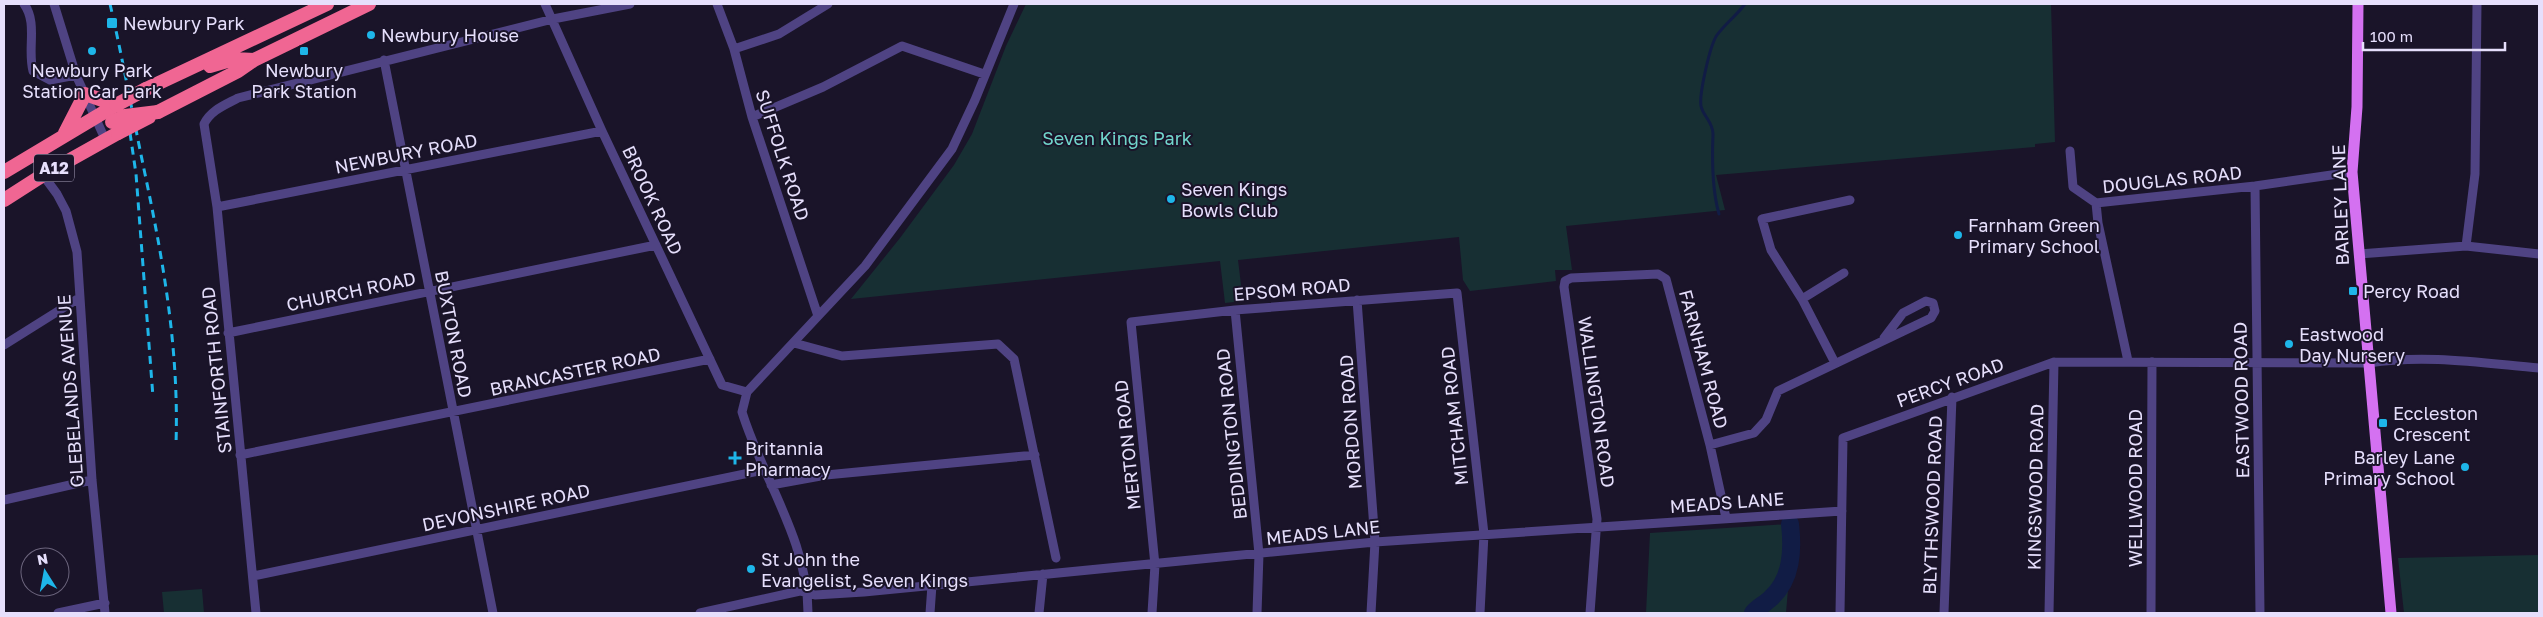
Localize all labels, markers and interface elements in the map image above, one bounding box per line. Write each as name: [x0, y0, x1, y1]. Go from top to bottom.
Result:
place label: Newbury Park: [123, 12, 245, 34]
marker: Newbury Park: [105, 16, 119, 30]
scale bar: [2363, 20, 2506, 52]
place label: Newbury House: [381, 24, 519, 46]
text: 100 m: [2370, 27, 2413, 45]
marker: Newbury House: [365, 29, 377, 41]
marker: Newbury Park Station Car Park: [86, 45, 98, 57]
marker: Newbury Park Station: [298, 45, 310, 57]
place label: Newbury Park Station Car Park: [22, 59, 162, 102]
place label: Newbury Park Station: [251, 59, 357, 102]
street label: SUFFOLK ROAD: [751, 87, 815, 223]
park label: Seven Kings Park: [1042, 127, 1192, 149]
street label: NEWBURY ROAD: [333, 128, 479, 178]
street label: BROOK ROAD: [618, 142, 688, 258]
street label: BARLEY LANE: [2327, 144, 2353, 266]
road number: A12: [34, 154, 74, 182]
street label: DOUGLAS ROAD: [2101, 161, 2243, 197]
place label: Seven Kings Bowls Club: [1181, 178, 1287, 221]
marker: Seven Kings Bowls Club: [1165, 193, 1177, 205]
place label: Farnham Green Primary School: [1968, 214, 2100, 257]
marker: Farnham Green Primary School: [1952, 229, 1964, 241]
street label: CHURCH ROAD: [284, 267, 418, 315]
street label: BUXTON ROAD: [431, 268, 477, 400]
street label: EPSOM ROAD: [1233, 273, 1351, 305]
place label: Percy Road: [2363, 280, 2460, 302]
street label: STAINFORTH ROAD: [196, 285, 236, 455]
marker: Percy Road: [2347, 285, 2359, 297]
street label: FARNHAM ROAD: [1675, 287, 1733, 431]
street label: GLEBELANDS AVENUE: [52, 294, 88, 488]
street label: WALLINGTON ROAD: [1574, 315, 1620, 489]
street label: EASTWOOD ROAD: [2229, 322, 2253, 478]
place label: Eastwood Day Nursery: [2299, 323, 2405, 366]
marker: Eastwood Day Nursery: [2283, 338, 2295, 350]
street label: BRANCASTER ROAD: [488, 342, 662, 400]
street label: MITCHAM ROAD: [1436, 345, 1472, 487]
street label: BEDDINGTON ROAD: [1211, 347, 1251, 521]
street label: PERCY ROAD: [1893, 352, 2007, 412]
street label: MORDON ROAD: [1334, 354, 1366, 490]
street label: MERTON ROAD: [1109, 379, 1145, 511]
place label: Eccleston Crescent: [2393, 402, 2478, 445]
street label: KINGSWOOD ROAD: [2023, 404, 2047, 570]
street label: WELLWOOD ROAD: [2124, 409, 2146, 567]
street label: BLYTHSWOOD ROAD: [1918, 415, 1946, 595]
marker: Eccleston Crescent: [2377, 417, 2389, 429]
place label: Britannia Pharmacy: [745, 437, 831, 480]
place label: Barley Lane Primary School: [2323, 446, 2455, 489]
marker: Britannia Pharmacy: [729, 452, 741, 464]
marker: Barley Lane Primary School: [2459, 461, 2471, 473]
street label: DEVONSHIRE ROAD: [420, 478, 592, 536]
street label: MEADS LANE: [1669, 487, 1785, 517]
street label: MEADS LANE: [1265, 515, 1381, 549]
north arrow: [20, 547, 70, 597]
place label: St John the Evangelist, Seven Kings: [761, 548, 968, 591]
text: N: [36, 549, 49, 568]
marker: St John the Evangelist, Seven Kings: [745, 563, 757, 575]

